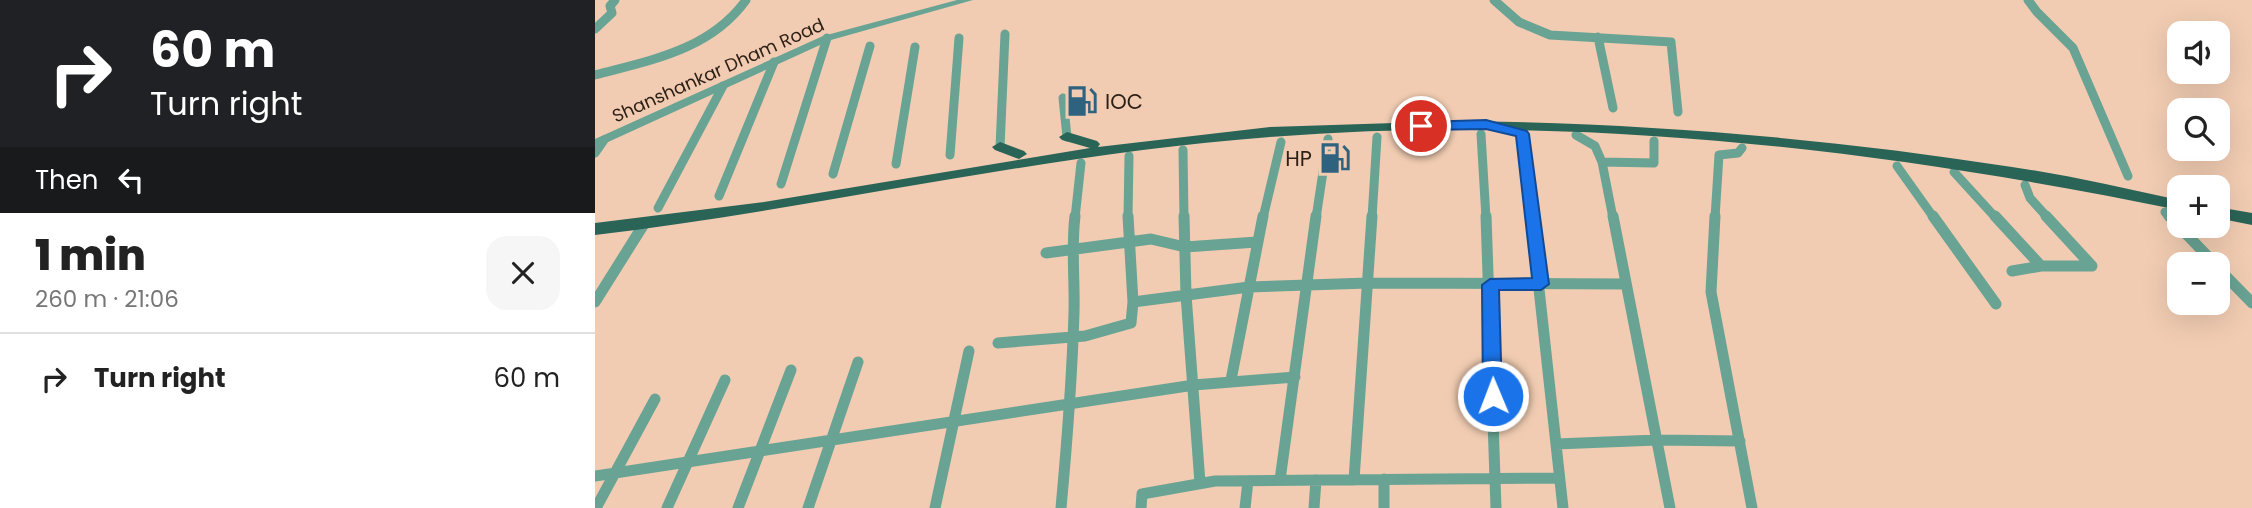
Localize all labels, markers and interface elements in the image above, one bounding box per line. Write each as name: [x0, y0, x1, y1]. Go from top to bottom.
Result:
street label: Shanshankar Dham Road: [608, 12, 828, 128]
text: 60 m: [150, 16, 275, 84]
map controls: [2167, 21, 2230, 315]
button: sound: [2167, 21, 2230, 84]
icon: right: [35, 28, 126, 119]
text: Turn right: [150, 81, 302, 126]
fuel station icon: IOC: [1065, 84, 1099, 118]
place label: IOC: [1105, 87, 1143, 116]
pin: [1391, 96, 1451, 156]
button: search: [2167, 98, 2230, 161]
icon: arrive: [1402, 107, 1440, 145]
fuel station icon: HP: [1318, 141, 1352, 175]
place label: HP: [1285, 144, 1312, 173]
icon: left: [112, 161, 150, 199]
text: Then: [35, 162, 98, 198]
button: +: [2167, 175, 2230, 238]
text: 1 min: [35, 226, 146, 285]
button: close: [486, 236, 560, 310]
button: −: [2167, 252, 2230, 315]
text: 260 m · 21:06: [35, 283, 179, 315]
position arrow: [1456, 359, 1530, 433]
icon: right: [35, 360, 73, 398]
text: Turn right: [94, 360, 226, 396]
text: 60 m: [493, 360, 560, 396]

